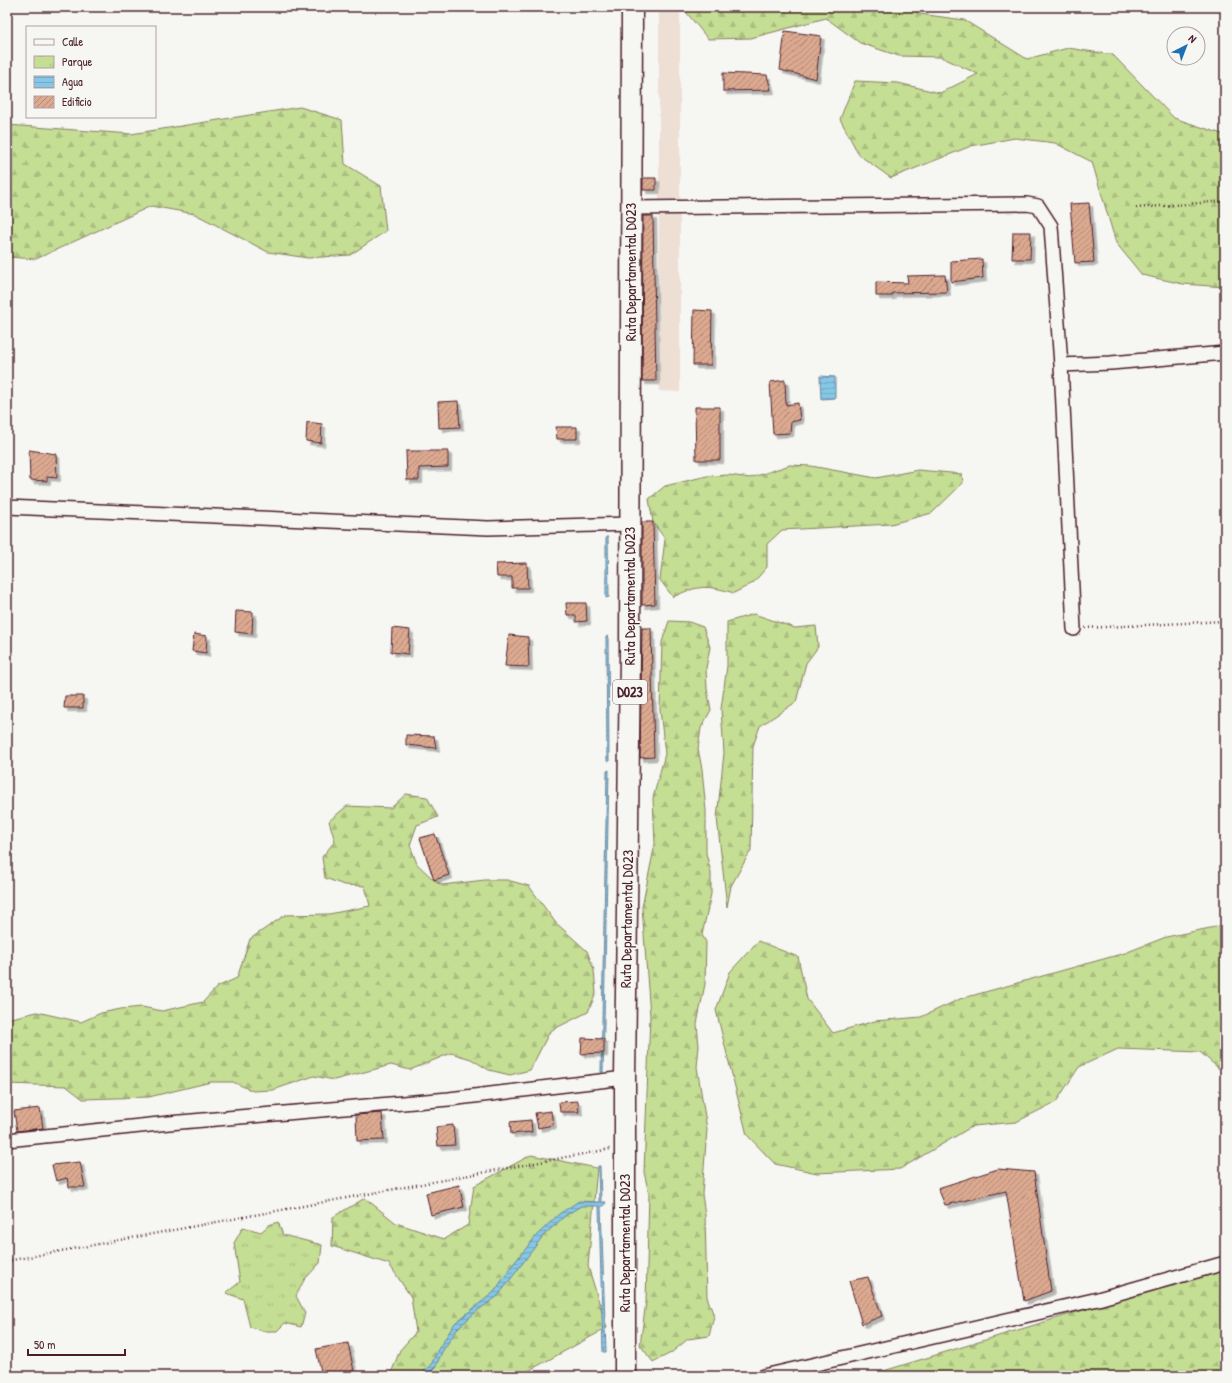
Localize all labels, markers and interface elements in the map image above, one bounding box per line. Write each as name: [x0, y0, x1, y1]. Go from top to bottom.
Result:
legend: [26, 26, 156, 118]
north arrow: [1166, 26, 1206, 66]
text: N: [1186, 31, 1200, 46]
text: Calle: [62, 33, 83, 50]
text: Parque: [62, 53, 92, 70]
text: Agua: [62, 73, 83, 90]
text: Edificio: [62, 93, 92, 110]
street label: Ruta Departamental D023: [620, 202, 641, 341]
street label: Ruta Departamental D023: [619, 526, 640, 665]
road number: D023: [613, 680, 647, 704]
street label: Ruta Departamental D023: [615, 849, 638, 988]
street label: Ruta Departamental D023: [614, 1173, 635, 1312]
scale bar: [28, 1331, 125, 1357]
text: 50 m: [34, 1336, 55, 1353]

